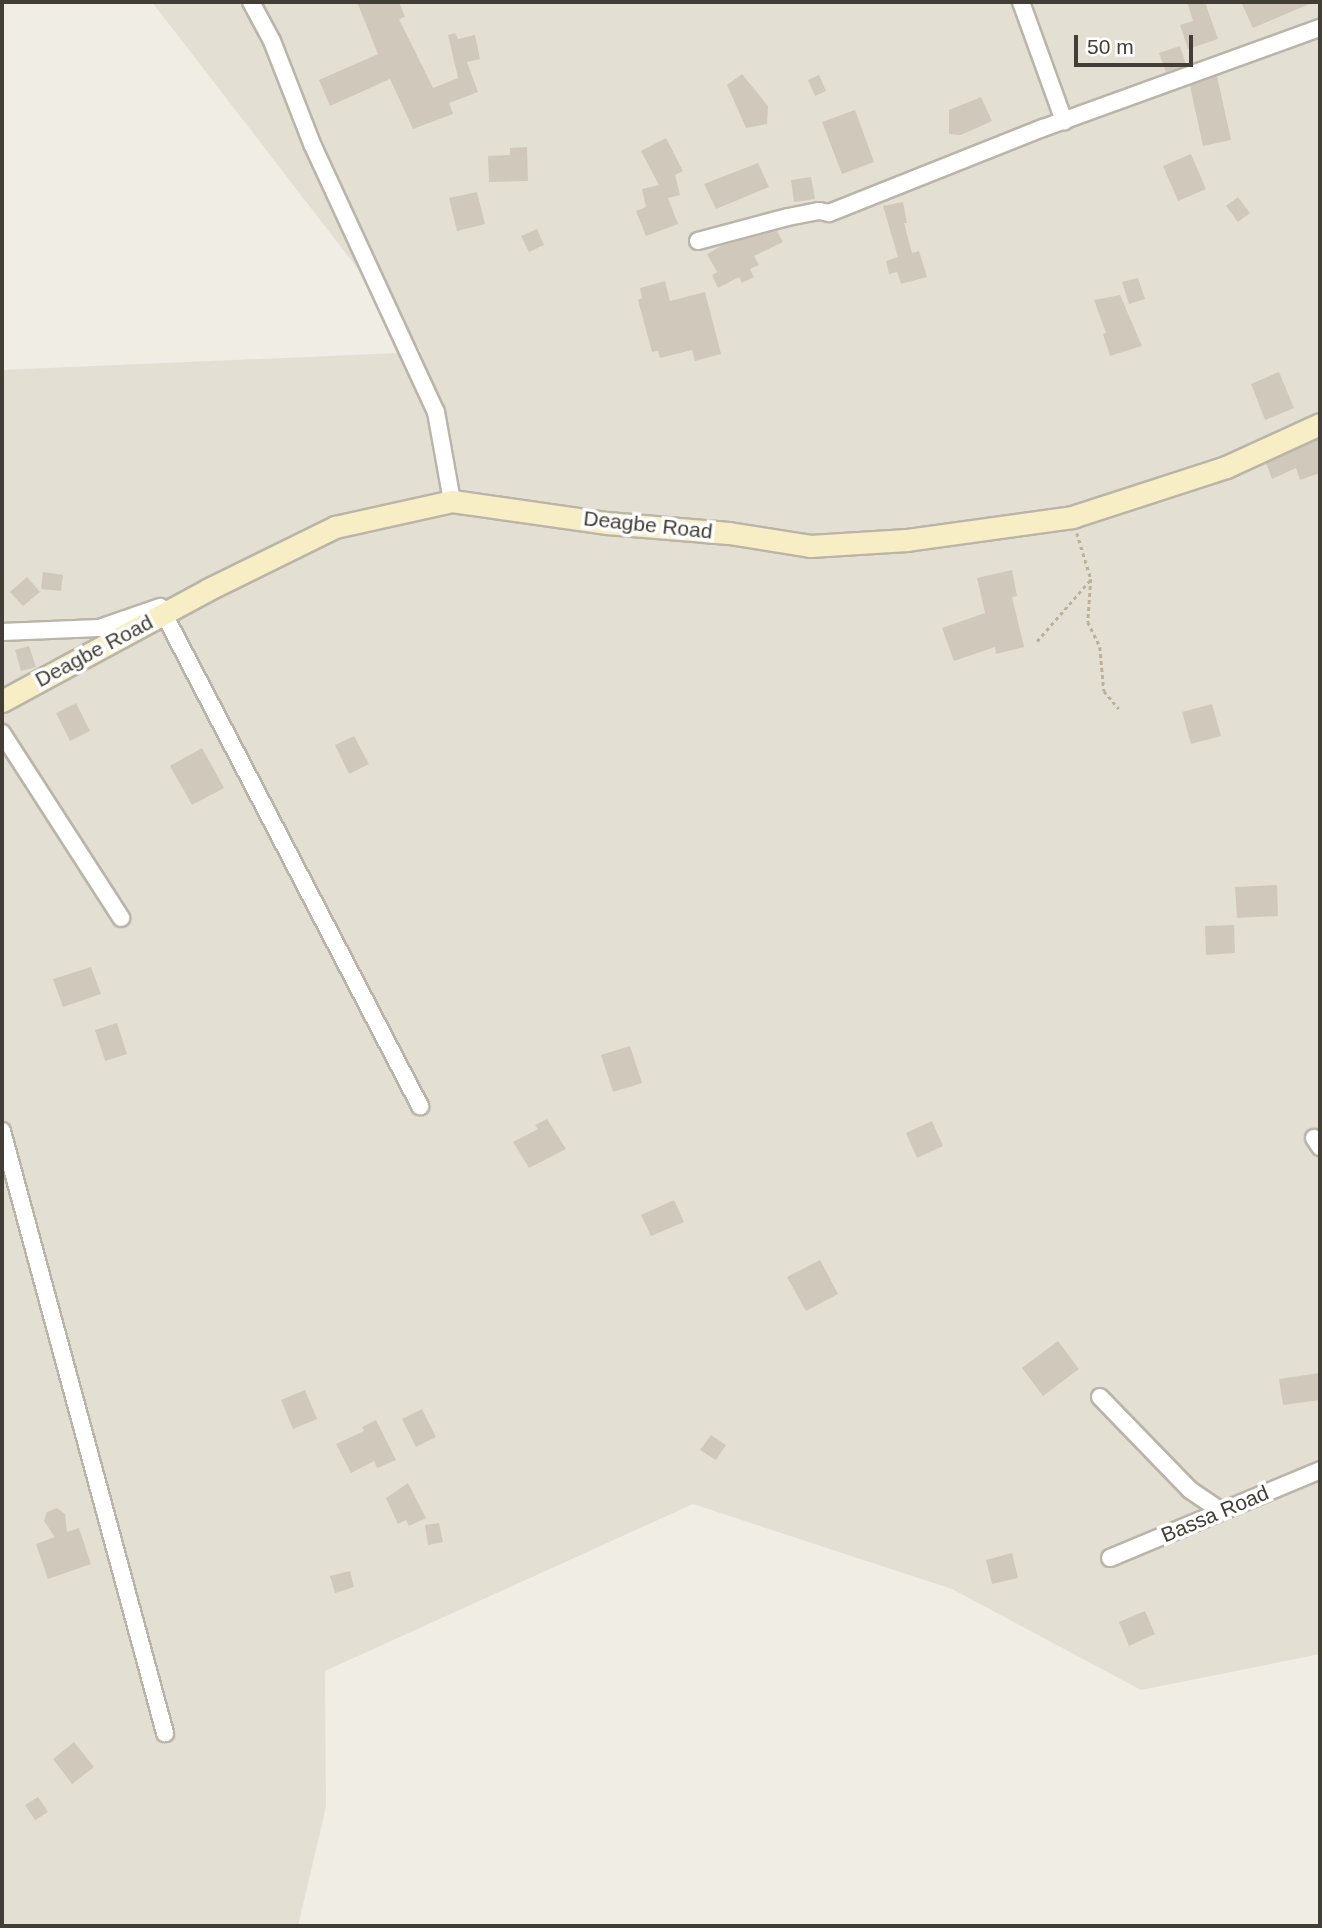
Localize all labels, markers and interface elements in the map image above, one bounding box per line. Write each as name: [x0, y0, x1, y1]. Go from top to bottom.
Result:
scale bar: [1077, 21, 1196, 65]
text: 50 m: [1087, 35, 1134, 58]
street label: Deagbe Road: [582, 506, 714, 544]
street label: Deagbe Road: [31, 609, 157, 693]
street label: Bassa Road: [1157, 1480, 1273, 1548]

